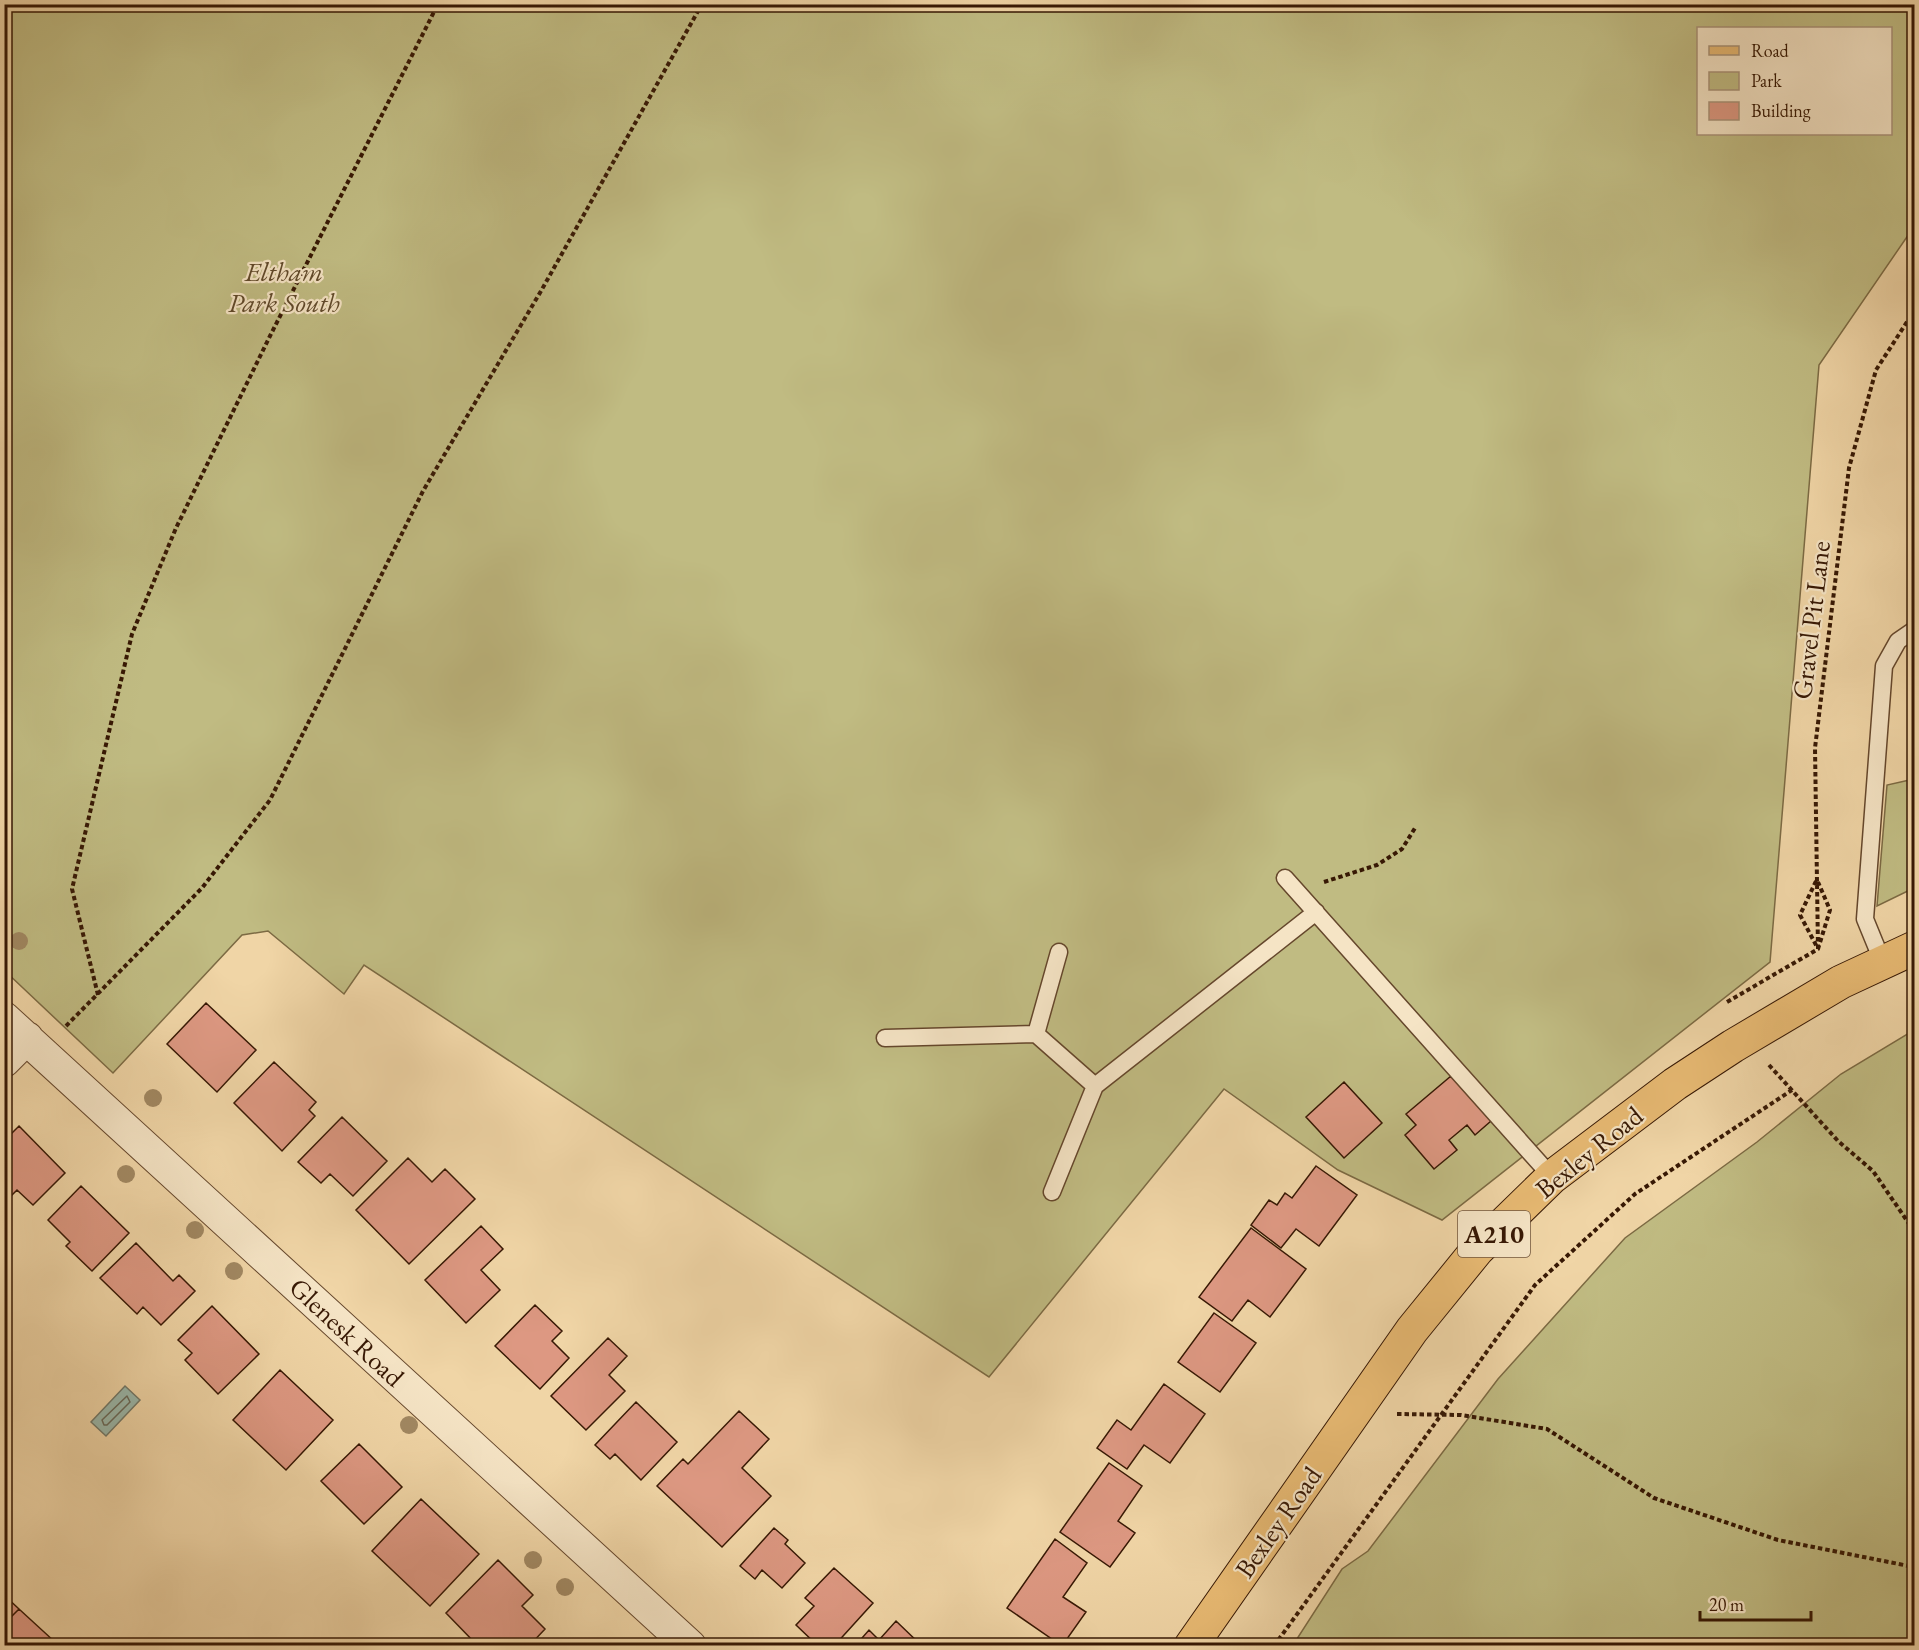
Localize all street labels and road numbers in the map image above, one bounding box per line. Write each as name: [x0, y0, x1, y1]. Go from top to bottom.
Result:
street label: Gravel Pit Lane: [1784, 539, 1838, 701]
street label: Bexley Road: [1528, 1098, 1650, 1206]
road number: A210: [1458, 1211, 1530, 1257]
street label: Glenesk Road: [282, 1270, 412, 1394]
street label: Bexley Road: [1227, 1459, 1329, 1585]

